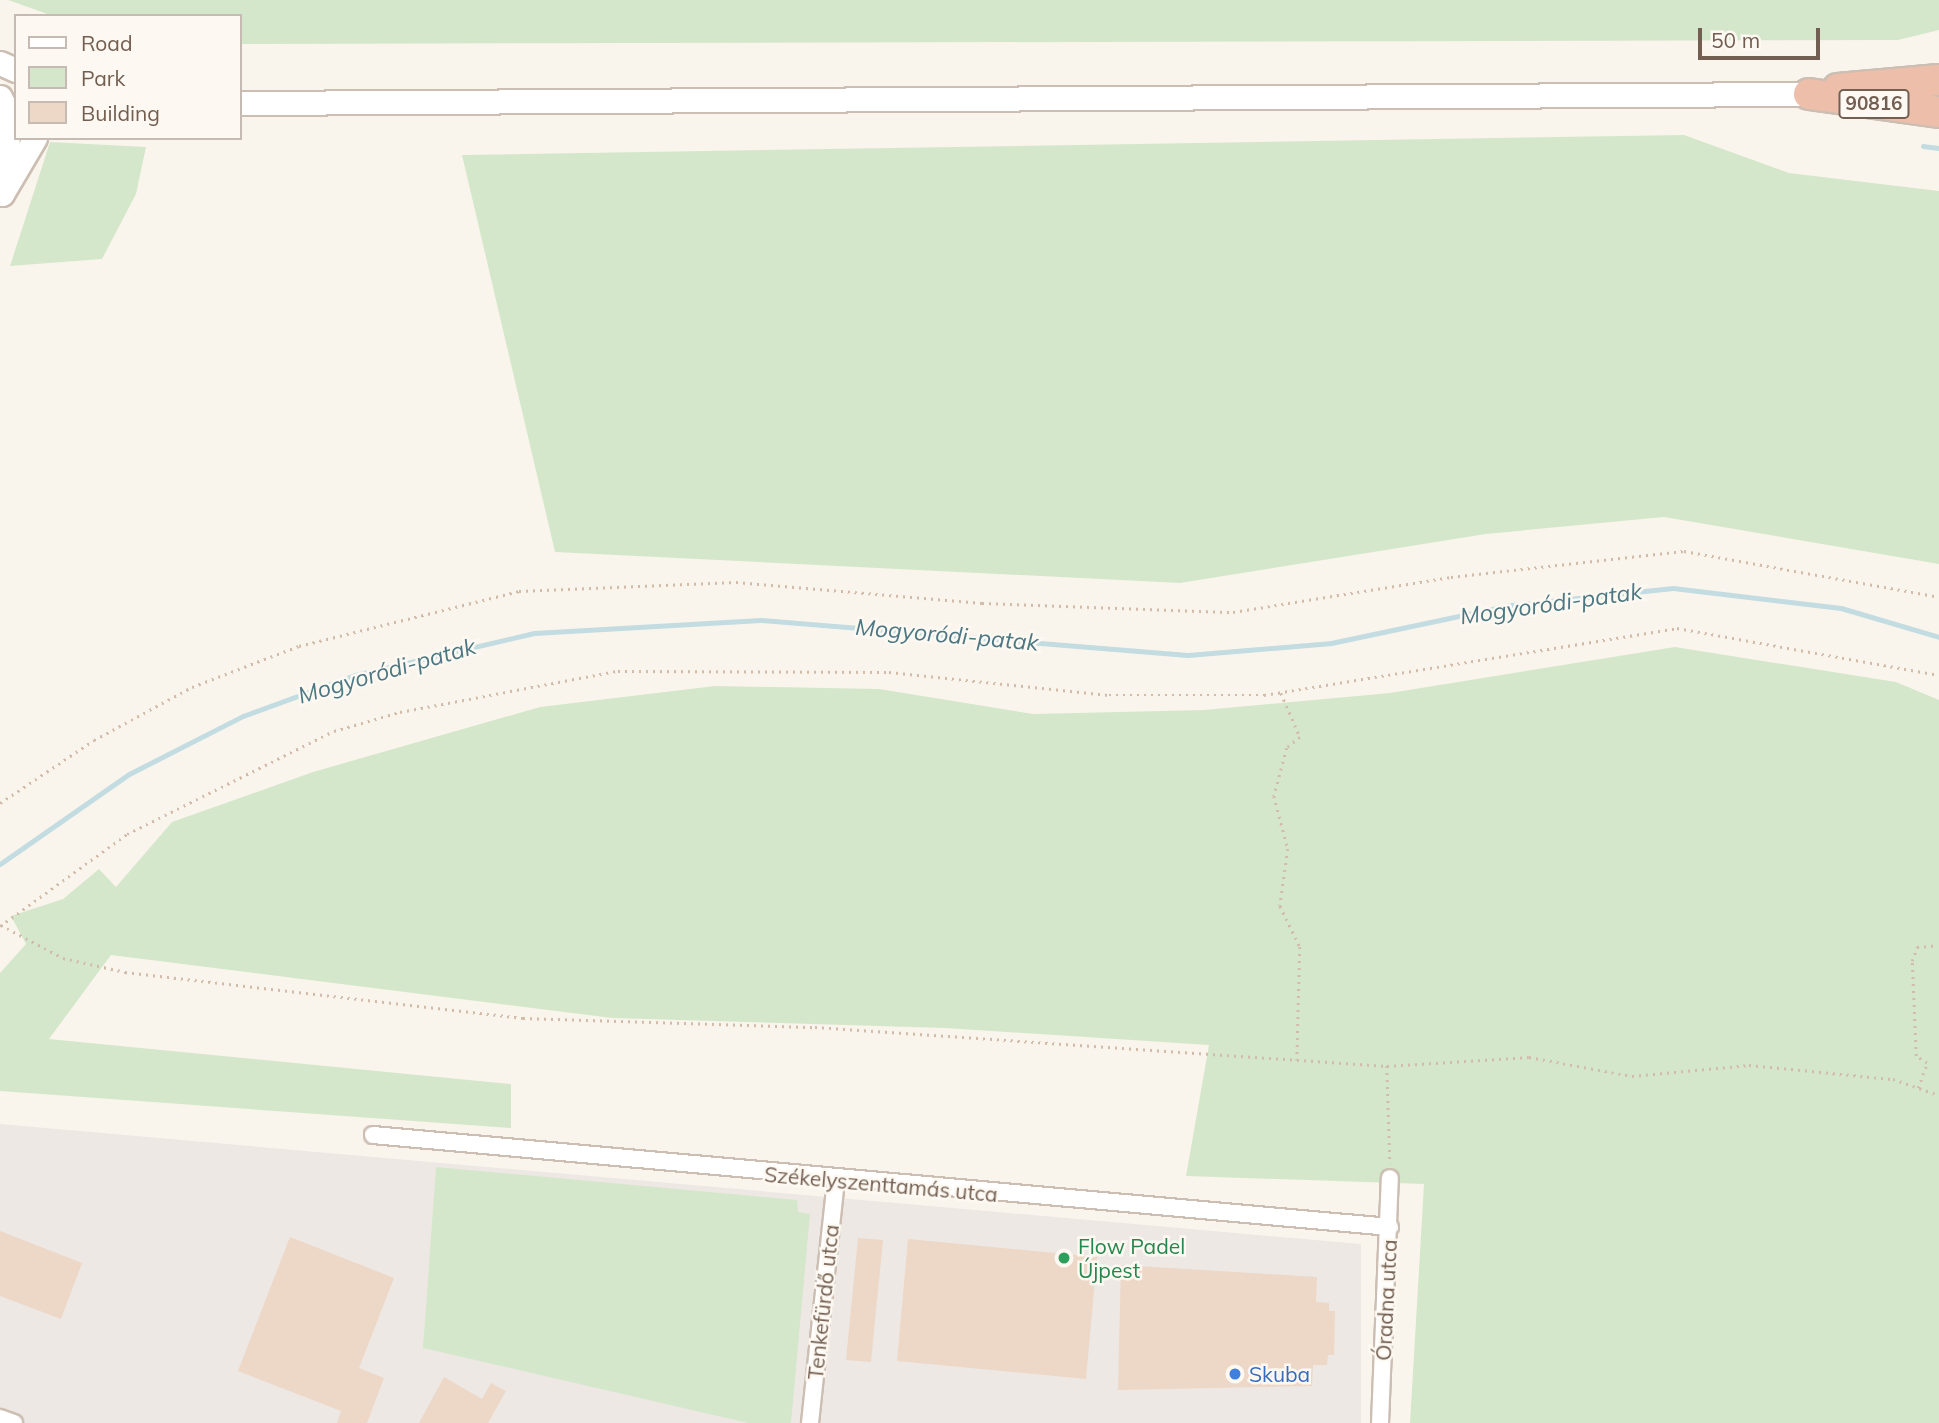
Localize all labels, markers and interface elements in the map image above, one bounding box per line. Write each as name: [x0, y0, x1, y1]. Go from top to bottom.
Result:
legend: [14, 14, 242, 140]
scale bar: [1701, 14, 1824, 58]
text: 50 m: [1711, 27, 1760, 53]
text: Road: [81, 30, 132, 56]
text: Park: [81, 65, 125, 91]
road number: 90816: [1837, 88, 1911, 120]
text: Building: [81, 100, 160, 126]
water label: Mogyoródi-patak: [1458, 578, 1644, 630]
water label: Mogyoródi-patak: [854, 613, 1040, 657]
water label: Mogyoródi-patak: [295, 632, 479, 710]
street label: Székelyszenttamás utca: [763, 1161, 999, 1207]
street label: Tenkefürdő utca: [802, 1223, 844, 1381]
place label: Flow Padel Újpest: [1078, 1233, 1185, 1283]
street label: Óradna utca: [1370, 1239, 1402, 1361]
marker: Flow Padel Újpest: [1056, 1250, 1072, 1266]
place label: Skuba: [1249, 1361, 1310, 1387]
marker: Skuba: [1227, 1366, 1243, 1382]

